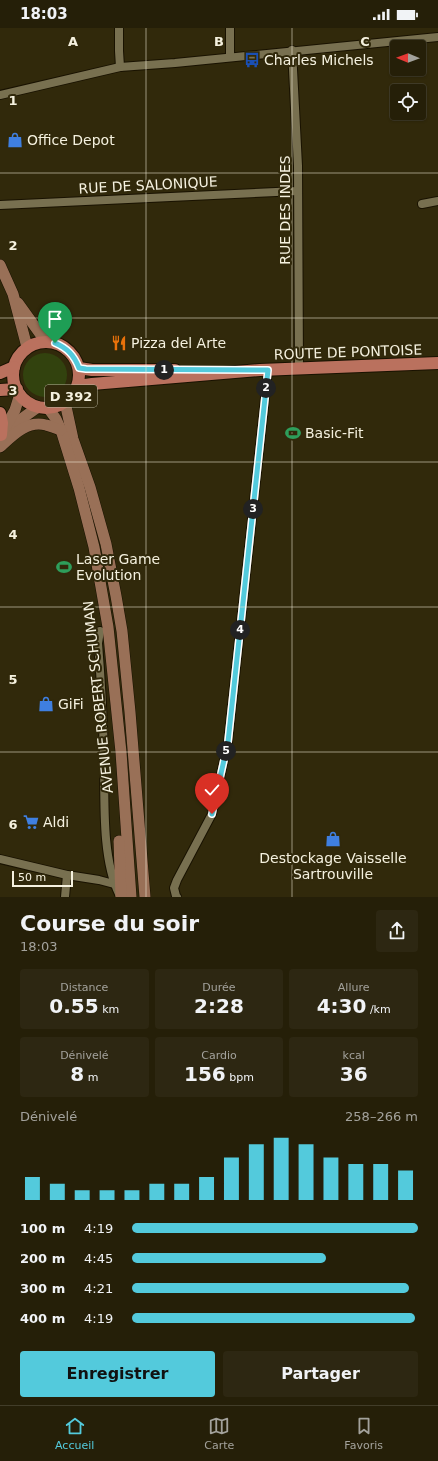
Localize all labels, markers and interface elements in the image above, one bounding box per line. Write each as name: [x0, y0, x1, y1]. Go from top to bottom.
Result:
text: 18:03: [20, 5, 68, 23]
text: A: [68, 34, 78, 49]
text: B: [214, 34, 224, 49]
text: C: [360, 34, 370, 49]
north arrow: [390, 40, 426, 76]
map controls: [390, 40, 426, 120]
bus stop icon: Charles Michels: [243, 51, 261, 69]
place label: Charles Michels: [264, 52, 374, 68]
button: locate: [390, 84, 426, 120]
text: 1: [8, 93, 18, 108]
shop icon: Office Depot: [6, 131, 24, 149]
place label: Office Depot: [27, 132, 115, 148]
street label: RUE DES INDES: [277, 155, 293, 265]
street label: RUE DE SALONIQUE: [78, 173, 218, 197]
text: 2: [8, 238, 18, 253]
pin: [38, 302, 72, 343]
icon: arrive: [44, 308, 66, 330]
restaurant icon: Pizza del Arte: [110, 334, 128, 352]
place label: Pizza del Arte: [131, 335, 226, 351]
street label: ROUTE DE PONTOISE: [274, 341, 422, 363]
pin: 1: [154, 360, 174, 380]
text: 1: [160, 363, 168, 376]
pin: 2: [256, 378, 276, 398]
text: 2: [262, 381, 270, 394]
text: 3: [8, 383, 18, 398]
road number: D 392: [45, 385, 97, 407]
sports icon: Basic-Fit: [284, 424, 302, 442]
place label: Basic-Fit: [305, 425, 364, 441]
pin: 3: [243, 499, 263, 519]
text: 3: [249, 502, 257, 515]
text: 4: [8, 527, 18, 542]
place label: Laser Game Evolution: [76, 551, 160, 583]
sports icon: Laser Game Evolution: [55, 558, 73, 576]
street label: AVENUE ROBERT SCHUMAN: [80, 600, 116, 794]
pin: 4: [230, 620, 250, 640]
text: 4: [236, 623, 244, 636]
text: 5: [8, 672, 18, 687]
shop icon: GiFi: [37, 695, 55, 713]
place label: GiFi: [58, 696, 84, 712]
pin: 5: [216, 741, 236, 761]
text: 5: [222, 744, 230, 757]
pin: [195, 773, 229, 814]
icon: check: [201, 779, 223, 801]
supermarket icon: Aldi: [22, 813, 40, 831]
place label: Aldi: [43, 814, 69, 830]
text: 6: [8, 817, 18, 832]
shop icon: Destockage Vaisselle Sartrouville: [324, 830, 342, 848]
place label: Destockage Vaisselle Sartrouville: [259, 850, 407, 882]
scale bar: [12, 869, 73, 888]
text: 50 m: [18, 871, 46, 884]
button: share: [376, 910, 418, 952]
text: Course du soir: [20, 911, 199, 936]
text: 18:03: [20, 939, 57, 954]
text: Distance: [60, 981, 108, 994]
text: Durée: [202, 981, 236, 994]
text: Allure: [338, 981, 370, 994]
text: 0.55: [49, 994, 99, 1018]
text: 2:28: [194, 994, 244, 1018]
text: 4:30: [317, 994, 366, 1018]
text: km: [99, 1003, 119, 1016]
text: /km: [366, 1003, 391, 1016]
text: Dénivelé: [60, 1049, 109, 1062]
text: Cardio: [201, 1049, 237, 1062]
text: kcal: [343, 1049, 365, 1062]
text: 8: [70, 1062, 84, 1086]
text: 156: [184, 1062, 226, 1086]
text: 36: [340, 1062, 368, 1086]
text: m: [84, 1071, 98, 1084]
text: bpm: [226, 1071, 254, 1084]
text: Dénivelé: [20, 1109, 77, 1124]
text: 258–266 m: [345, 1109, 418, 1124]
text: 100 m: [20, 1221, 65, 1236]
text: 4:19: [84, 1221, 113, 1236]
text: 200 m: [20, 1251, 65, 1266]
text: 4:45: [84, 1251, 113, 1266]
text: 300 m: [20, 1281, 65, 1296]
text: 4:21: [84, 1281, 113, 1296]
text: 400 m: [20, 1311, 65, 1326]
text: 4:19: [84, 1311, 113, 1326]
button: Enregistrer: [20, 1351, 215, 1397]
button: Partager: [223, 1351, 418, 1397]
tab: Accueil: [55, 1415, 94, 1452]
tab: Carte: [204, 1415, 234, 1452]
tab: Favoris: [344, 1415, 383, 1452]

